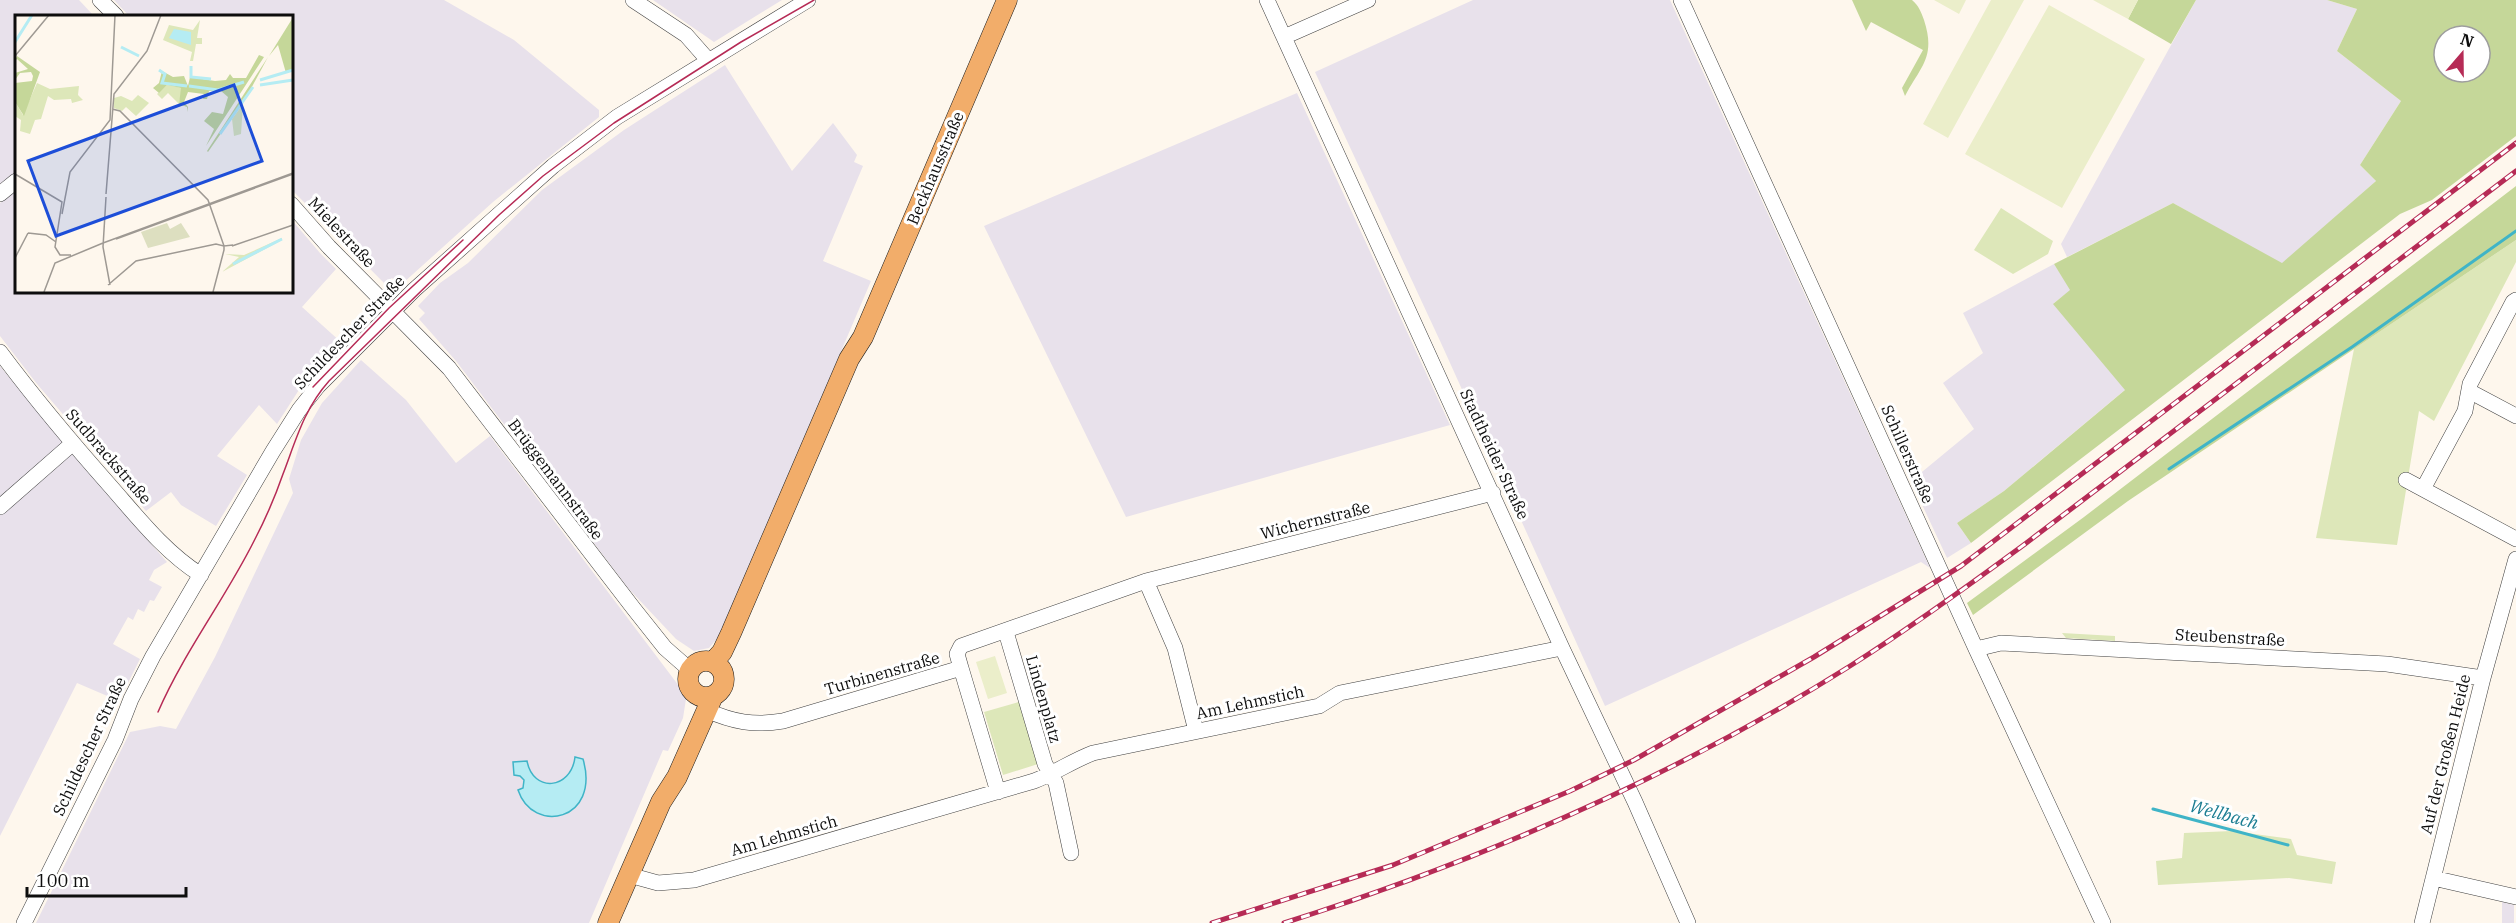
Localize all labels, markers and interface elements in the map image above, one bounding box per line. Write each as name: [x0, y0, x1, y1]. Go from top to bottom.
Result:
inset map: [15, 15, 292, 292]
north arrow: [2432, 24, 2492, 84]
text: N: [2458, 28, 2476, 51]
street label: Beckhausstraße: [902, 108, 968, 228]
street label: Mielestraße: [304, 193, 380, 271]
street label: Schildescher Straße: [289, 271, 409, 393]
street label: Stadtheider Straße: [1456, 386, 1534, 522]
street label: Schillerstraße: [1877, 402, 1939, 506]
street label: Sudbrackstraße: [62, 404, 156, 508]
street label: Brüggemannstraße: [504, 415, 608, 543]
street label: Wichernstraße: [1258, 497, 1372, 543]
street label: Steubenstraße: [2175, 624, 2285, 650]
street label: Turbinenstraße: [822, 647, 942, 699]
street label: Lindenplatz: [1022, 653, 1066, 745]
street label: Auf der Großen Heide: [2415, 672, 2475, 836]
street label: Schildescher Straße: [48, 673, 130, 819]
street label: Am Lehmstich: [1194, 681, 1306, 723]
water label: Wellbach: [2187, 794, 2261, 834]
street label: Am Lehmstich: [728, 810, 840, 860]
scale bar: [27, 860, 186, 898]
text: 100 m: [36, 869, 90, 892]

